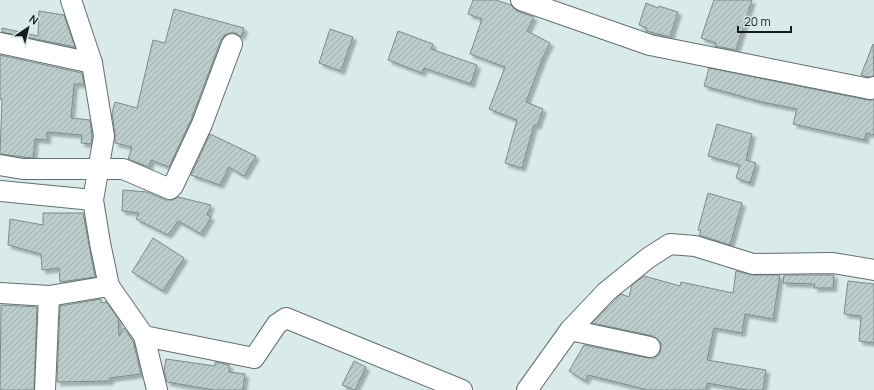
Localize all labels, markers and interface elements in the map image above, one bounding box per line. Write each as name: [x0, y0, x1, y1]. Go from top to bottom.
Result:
north arrow: [8, 8, 48, 48]
scale bar: [738, 8, 791, 34]
text: N: [26, 11, 42, 28]
text: 20 m: [744, 13, 771, 30]

